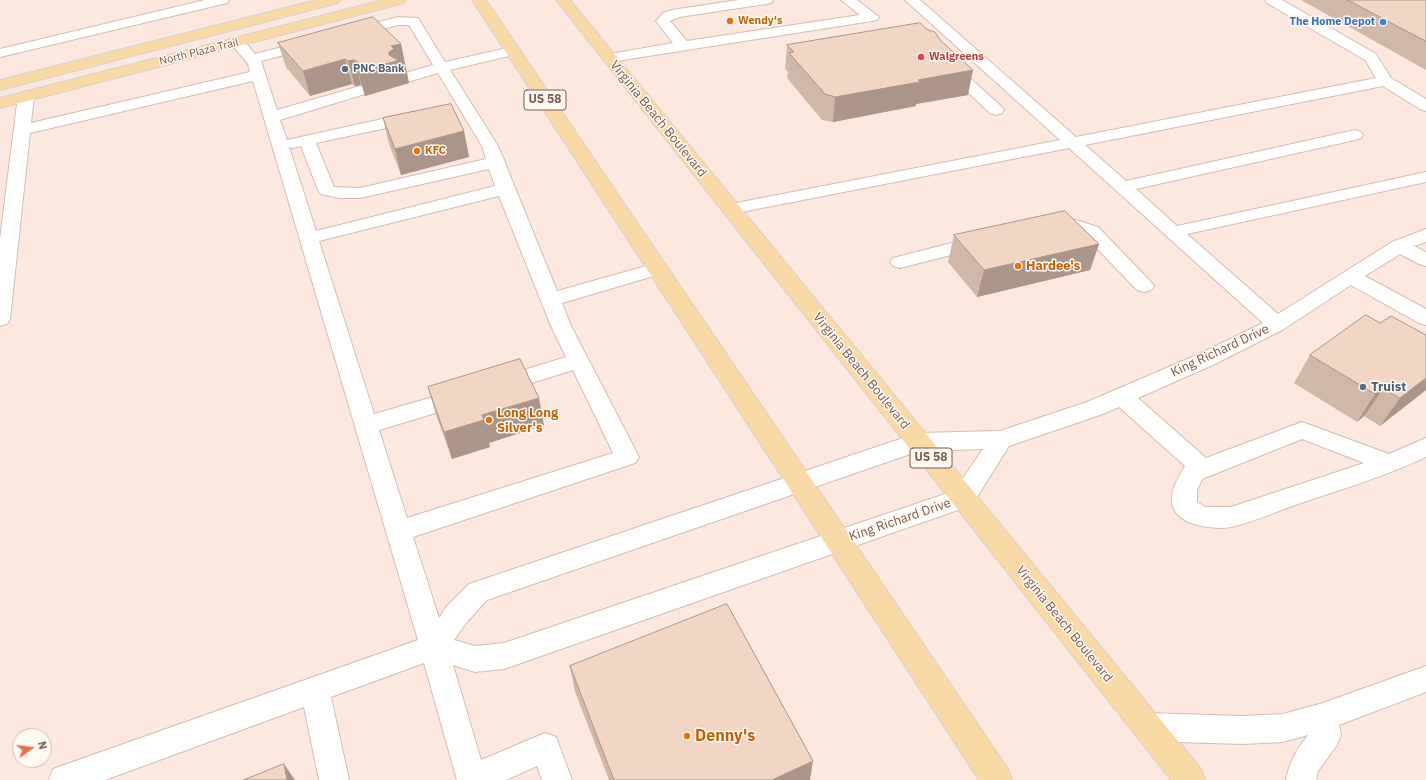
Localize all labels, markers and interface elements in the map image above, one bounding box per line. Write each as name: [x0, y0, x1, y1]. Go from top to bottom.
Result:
place label: Wendy's: [738, 14, 782, 28]
place label: The Home Depot: [1290, 15, 1375, 29]
marker: Wendy's: [725, 16, 735, 26]
marker: The Home Depot: [1378, 17, 1388, 27]
street label: North Plaza Trail: [158, 36, 240, 68]
place label: Walgreens: [929, 50, 984, 64]
marker: Walgreens: [916, 52, 926, 62]
street label: Virginia Beach Boulevard: [606, 58, 710, 180]
place label: PNC Bank: [353, 62, 404, 76]
marker: PNC Bank: [340, 64, 350, 74]
road number: US 58: [524, 90, 566, 110]
place label: KFC: [425, 144, 446, 158]
marker: KFC: [412, 146, 422, 156]
place label: Hardee's: [1026, 258, 1080, 274]
marker: Hardee's: [1013, 261, 1023, 271]
street label: Virginia Beach Boulevard: [809, 310, 913, 432]
street label: King Richard Drive: [1168, 321, 1272, 381]
place label: Truist: [1371, 379, 1406, 395]
marker: Truist: [1358, 382, 1368, 392]
place label: Long Long Silver's: [497, 405, 558, 436]
marker: Long Long Silver's: [484, 415, 494, 425]
road number: US 58: [910, 448, 952, 468]
street label: King Richard Drive: [847, 495, 953, 545]
street label: Virginia Beach Boulevard: [1012, 563, 1116, 685]
place label: Denny's: [695, 726, 755, 746]
north arrow: [12, 728, 52, 768]
marker: Denny's: [682, 731, 692, 741]
text: N: [35, 740, 50, 751]

